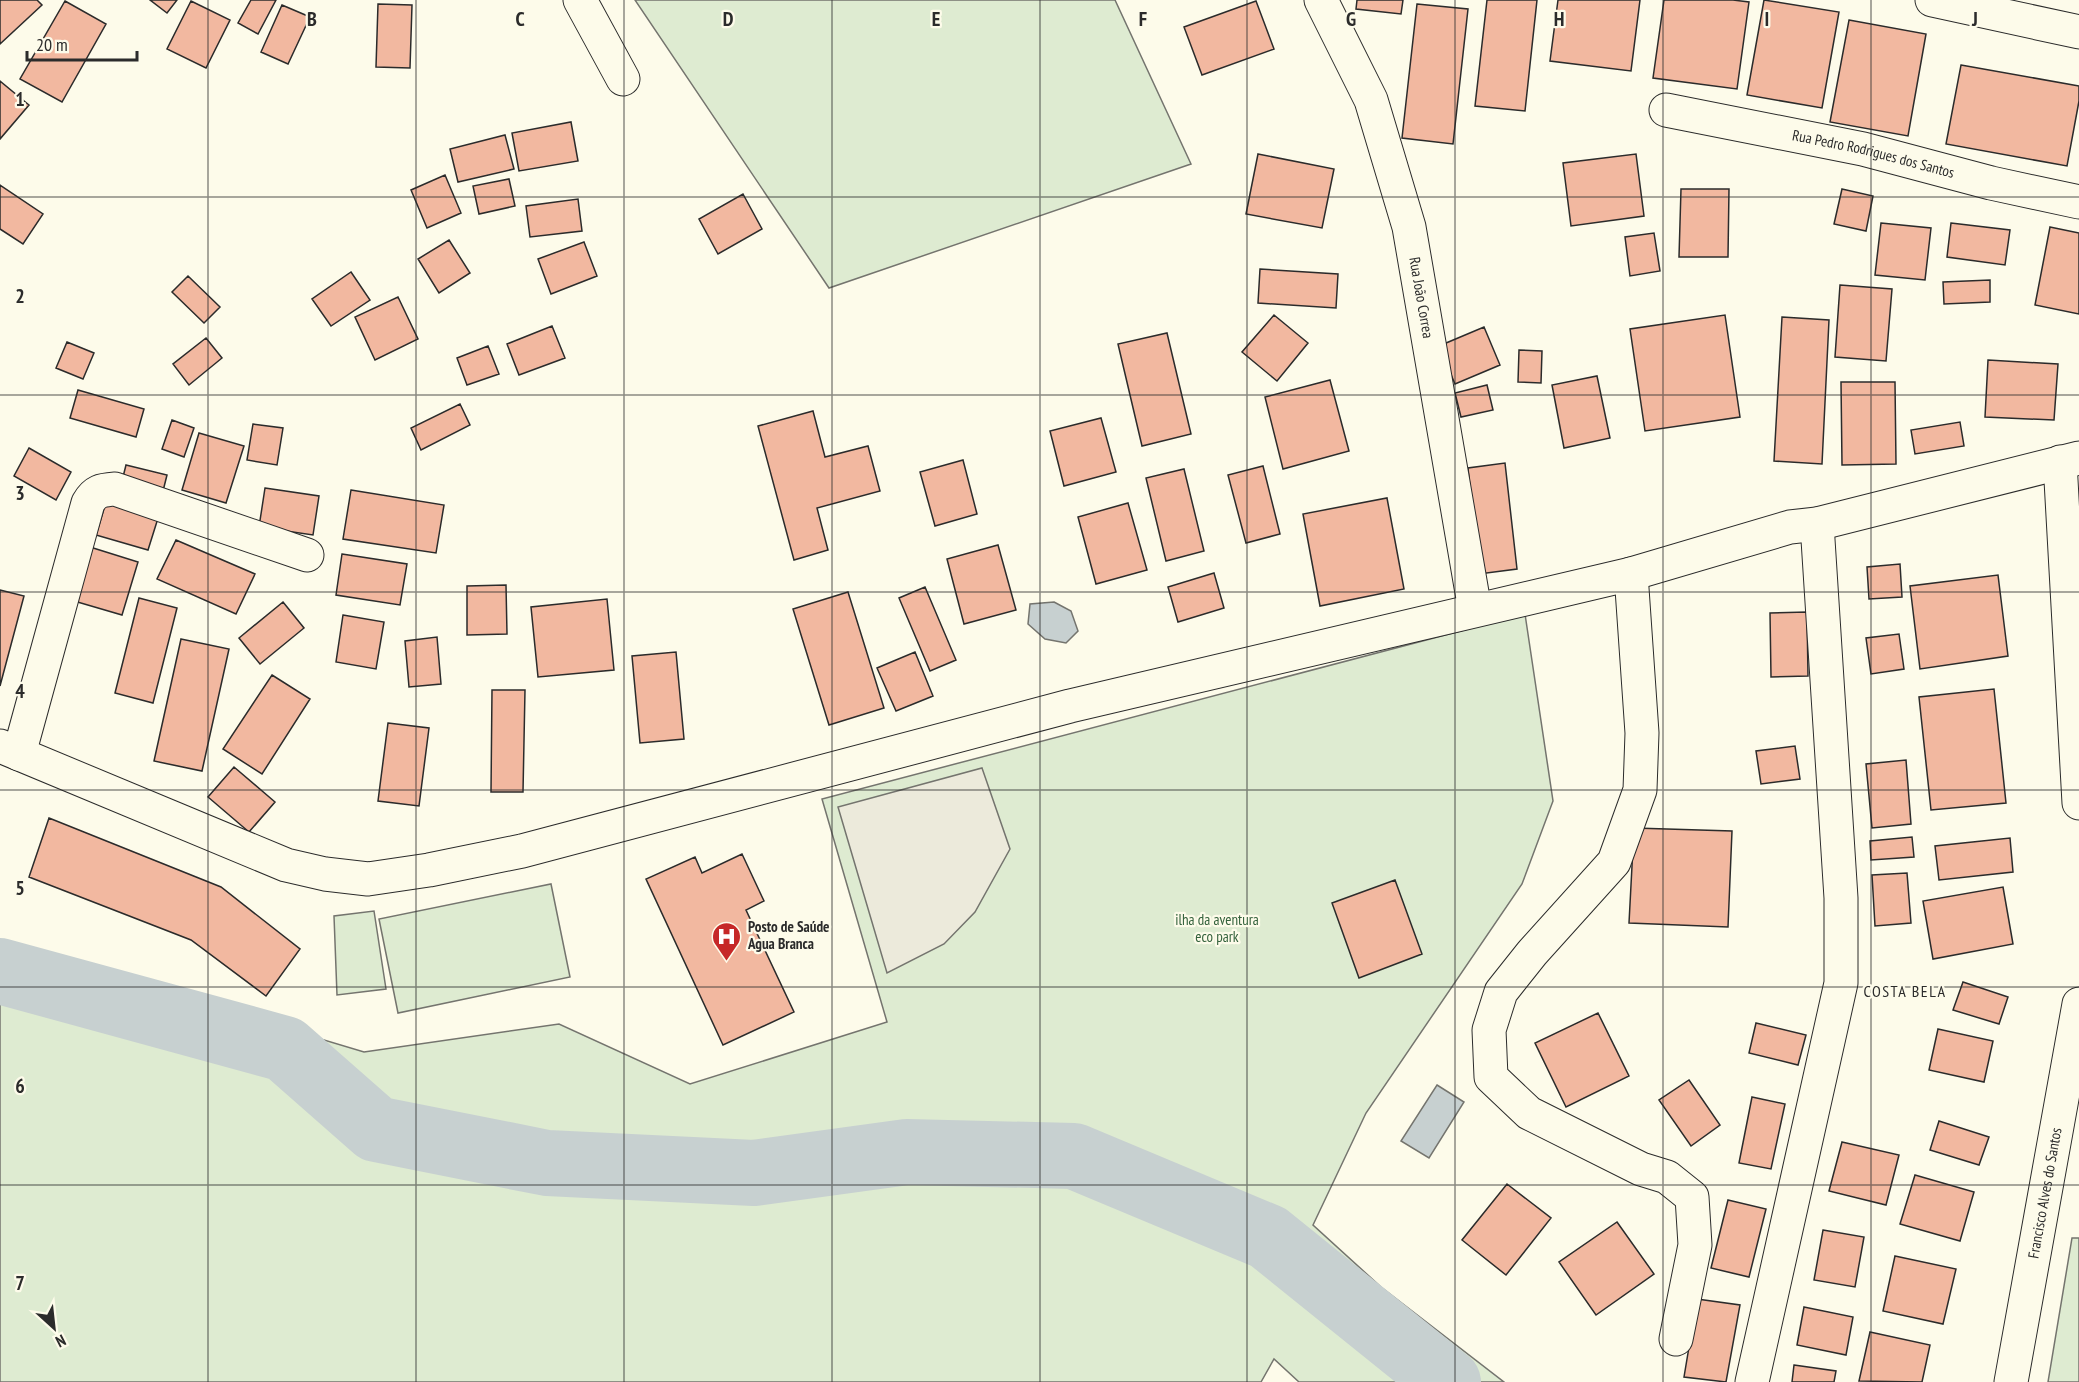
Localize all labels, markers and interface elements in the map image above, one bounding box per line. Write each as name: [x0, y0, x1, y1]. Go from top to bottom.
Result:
text: B: [307, 6, 317, 32]
text: C: [515, 6, 525, 32]
text: D: [723, 6, 734, 32]
text: E: [932, 6, 940, 32]
text: F: [1139, 6, 1147, 32]
text: G: [1346, 6, 1356, 32]
text: H: [1554, 6, 1564, 32]
text: I: [1765, 6, 1769, 32]
text: J: [1971, 6, 1978, 32]
scale bar: [27, 24, 136, 62]
text: 20 m: [36, 33, 68, 56]
text: 1: [15, 86, 25, 112]
street label: Rua Pedro Rodrigues dos Santos: [1791, 125, 1957, 182]
street label: Rua João Correa: [1405, 255, 1438, 340]
text: 2: [15, 283, 25, 309]
text: 3: [15, 480, 25, 506]
text: 4: [15, 678, 25, 704]
text: 5: [15, 875, 25, 901]
park label: ilha da aventura eco park: [1175, 910, 1259, 946]
place label: Posto de Saúde Agua Branca: [747, 917, 829, 953]
hospital icon: Posto de Saúde Agua Branca: [711, 920, 743, 962]
district label: COSTA BELA: [1863, 981, 1947, 1001]
text: 6: [15, 1073, 25, 1099]
street label: Francisco Alves do Santos: [2023, 1126, 2066, 1260]
text: 7: [15, 1270, 25, 1296]
north arrow: [24, 1298, 84, 1358]
text: N: [52, 1330, 69, 1352]

